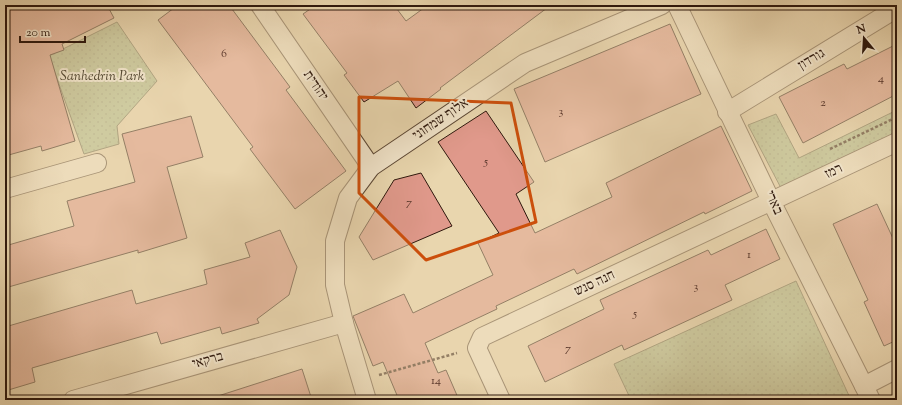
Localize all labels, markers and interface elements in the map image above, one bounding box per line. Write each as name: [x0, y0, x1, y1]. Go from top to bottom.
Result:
scale bar: [20, 18, 85, 44]
north arrow: [844, 18, 884, 58]
text: N: [854, 20, 868, 39]
text: 20 m: [26, 24, 51, 42]
street label: גורדון: [795, 44, 830, 76]
house number: 6: [221, 45, 227, 63]
park label: Sanhedrin Park: [60, 67, 145, 87]
street label: יהודית: [297, 67, 333, 105]
house number: 4: [878, 70, 884, 88]
street label: אלוף שמחוני: [409, 94, 473, 146]
house number: 2: [820, 94, 826, 112]
house number: 3: [559, 103, 564, 121]
house number: 5: [483, 153, 488, 171]
street label: רמז: [822, 159, 846, 185]
street label: בארי: [759, 188, 787, 219]
house number: 7: [406, 194, 412, 212]
house number: 1: [747, 246, 751, 264]
street label: חנה סנש: [571, 266, 619, 302]
house number: 3: [694, 278, 699, 296]
house number: 5: [632, 305, 637, 323]
house number: 7: [565, 340, 571, 358]
street label: ברקאי: [190, 347, 226, 375]
house number: 14: [431, 372, 441, 390]

